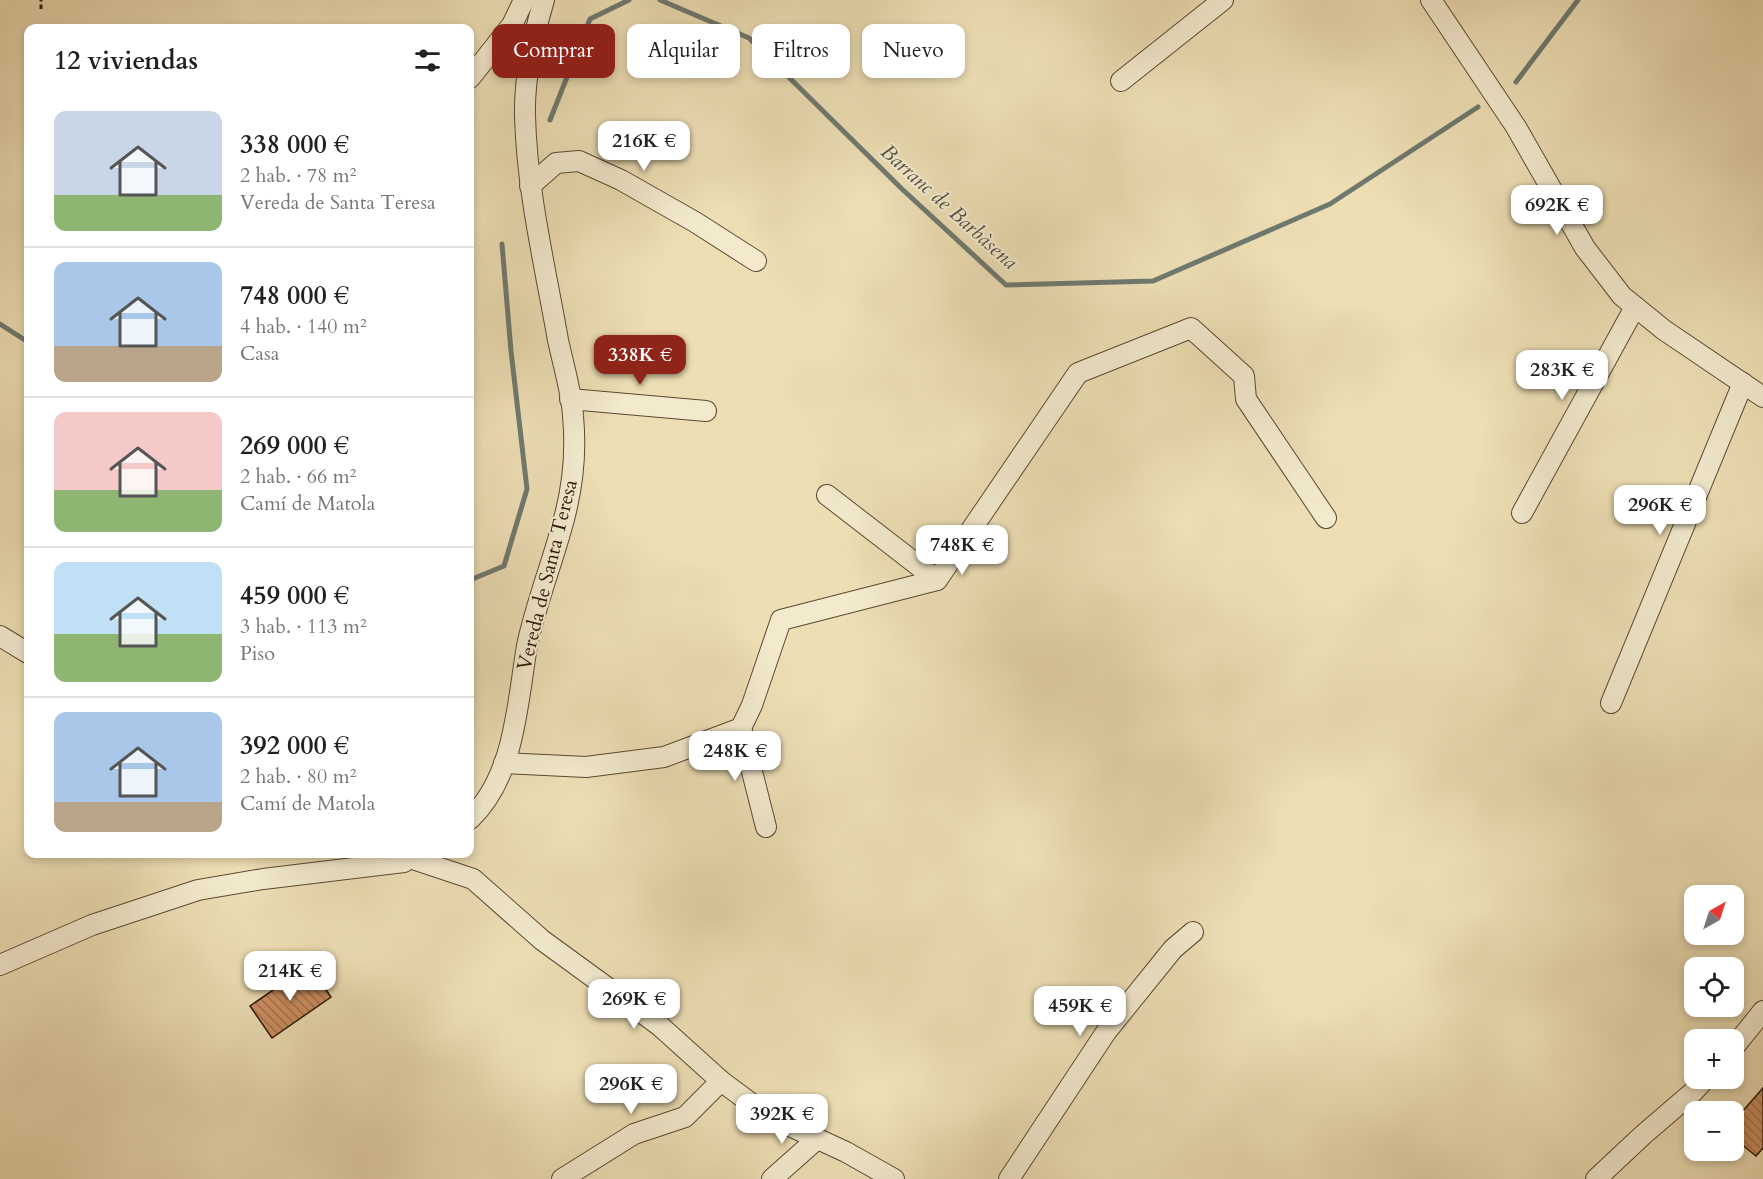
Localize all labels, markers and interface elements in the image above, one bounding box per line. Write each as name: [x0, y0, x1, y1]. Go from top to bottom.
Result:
chip: Comprar: [492, 24, 615, 78]
chip: Alquilar: [627, 24, 740, 78]
chip: Filtros: [752, 24, 850, 78]
chip: Nuevo: [862, 24, 965, 78]
text: 12 viviendas: [54, 43, 198, 78]
icon: filters: [411, 44, 444, 77]
pin: 216K €: [595, 121, 693, 172]
text: 338 000 €: [240, 127, 349, 162]
text: 216K €: [612, 127, 676, 154]
icon: home: [102, 135, 174, 207]
water label: Barranc de Barbàsena: [874, 138, 1024, 276]
text: 2 hab. · 78 m²: [240, 162, 356, 189]
pin: 692K €: [1508, 185, 1606, 236]
text: Vereda de Santa Teresa: [240, 189, 436, 216]
text: 692K €: [1525, 191, 1589, 218]
text: 748 000 €: [240, 278, 349, 313]
icon: home: [102, 286, 174, 358]
text: 4 hab. · 140 m²: [240, 313, 367, 340]
pin: 338K €: [591, 335, 689, 386]
text: Casa: [240, 340, 279, 367]
text: 338K €: [608, 341, 672, 368]
pin: 283K €: [1513, 350, 1611, 401]
text: 283K €: [1530, 356, 1594, 383]
text: 269 000 €: [240, 428, 349, 463]
icon: home: [102, 436, 174, 508]
text: 2 hab. · 66 m²: [240, 463, 356, 490]
street label: Vereda de Santa Teresa: [510, 476, 584, 673]
pin: 296K €: [1611, 485, 1709, 536]
text: Camí de Matola: [240, 490, 375, 517]
text: 296K €: [1628, 491, 1692, 518]
pin: 748K €: [913, 525, 1011, 576]
text: 748K €: [930, 531, 994, 558]
text: 459 000 €: [240, 578, 349, 613]
icon: home: [102, 586, 174, 658]
text: 3 hab. · 113 m²: [240, 613, 367, 640]
text: Piso: [240, 640, 275, 667]
text: 392 000 €: [240, 728, 349, 763]
pin: 248K €: [686, 731, 784, 782]
icon: home: [102, 736, 174, 808]
text: 248K €: [703, 737, 767, 764]
text: 2 hab. · 80 m²: [240, 763, 356, 790]
text: Camí de Matola: [240, 790, 375, 817]
north arrow: [1684, 885, 1744, 945]
map controls: [1684, 885, 1744, 1161]
pin: 214K €: [241, 951, 339, 1002]
text: 214K €: [258, 957, 322, 984]
button: locate: [1684, 957, 1744, 1017]
pin: 269K €: [585, 979, 683, 1030]
text: 269K €: [602, 985, 666, 1012]
pin: 459K €: [1031, 986, 1129, 1037]
text: 459K €: [1048, 992, 1112, 1019]
button: +: [1684, 1029, 1744, 1089]
pin: 296K €: [582, 1064, 680, 1115]
text: 296K €: [599, 1070, 663, 1097]
pin: 392K €: [733, 1094, 831, 1145]
text: 392K €: [750, 1100, 814, 1127]
button: −: [1684, 1101, 1744, 1161]

